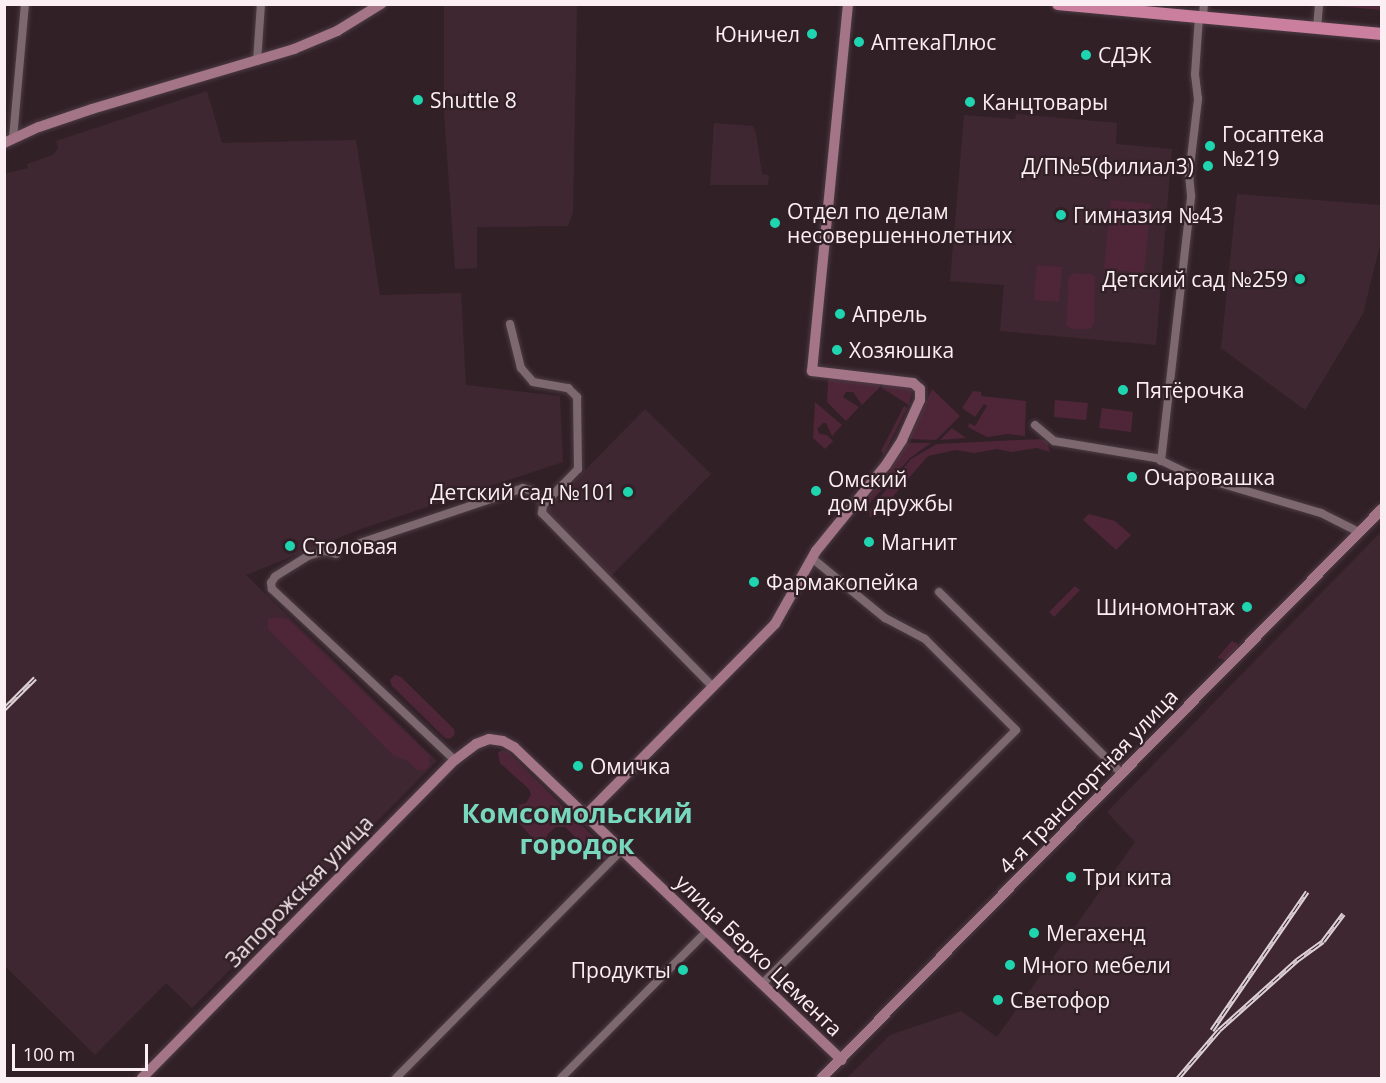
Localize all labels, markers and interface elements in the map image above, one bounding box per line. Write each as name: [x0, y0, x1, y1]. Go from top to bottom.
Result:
place label: Юничел: [715, 21, 800, 47]
marker: Юничел: [805, 27, 819, 41]
place label: АптекаПлюс: [871, 29, 996, 55]
marker: АптекаПлюс: [852, 35, 866, 49]
place label: СДЭК: [1098, 42, 1152, 68]
marker: СДЭК: [1079, 48, 1093, 62]
place label: Shuttle 8: [430, 87, 517, 113]
place label: Канцтовары: [982, 89, 1108, 115]
marker: Shuttle 8: [411, 93, 425, 107]
marker: Канцтовары: [963, 95, 977, 109]
place label: Госаптека №219: [1222, 121, 1324, 171]
marker: Госаптека №219: [1203, 139, 1217, 153]
place label: Д/П№5(филиал3): [1021, 153, 1194, 179]
marker: Д/П№5(филиал3): [1199, 157, 1217, 175]
place label: Отдел по делам несовершеннолетних: [787, 198, 1012, 248]
place label: Гимназия №43: [1073, 202, 1224, 228]
marker: Гимназия №43: [1054, 208, 1068, 222]
marker: Отдел по делам несовершеннолетних: [768, 216, 782, 230]
place label: Детский сад №259: [1102, 266, 1288, 292]
marker: Детский сад №259: [1293, 272, 1307, 286]
place label: Апрель: [852, 301, 927, 327]
marker: Апрель: [833, 307, 847, 321]
place label: Хозяюшка: [849, 337, 954, 363]
marker: Хозяюшка: [830, 343, 844, 357]
place label: Пятёрочка: [1135, 377, 1244, 403]
marker: Пятёрочка: [1116, 383, 1130, 397]
place label: Очаровашка: [1144, 464, 1275, 490]
place label: Омский дом дружбы: [828, 466, 953, 516]
marker: Очаровашка: [1125, 470, 1139, 484]
place label: Детский сад №101: [430, 479, 616, 505]
marker: Омский дом дружбы: [809, 484, 823, 498]
marker: Детский сад №101: [621, 485, 635, 499]
place label: Магнит: [881, 529, 957, 555]
place label: Столовая: [302, 533, 398, 559]
marker: Магнит: [862, 535, 876, 549]
marker: Столовая: [283, 539, 297, 553]
place label: Фармакопейка: [766, 569, 918, 595]
marker: Фармакопейка: [747, 575, 761, 589]
place label: Шиномонтаж: [1096, 594, 1235, 620]
marker: Шиномонтаж: [1240, 600, 1254, 614]
street label: 4-я Транспортная улица: [993, 684, 1183, 878]
place label: Омичка: [590, 753, 670, 779]
marker: Омичка: [571, 759, 585, 773]
district label: Комсомольский городок: [461, 796, 693, 859]
street label: Запорожская улица: [220, 810, 378, 972]
place label: Три кита: [1083, 864, 1172, 890]
street label: улица Берко Цемента: [670, 869, 848, 1041]
marker: Три кита: [1064, 870, 1078, 884]
place label: Мегахенд: [1046, 920, 1146, 946]
marker: Мегахенд: [1027, 926, 1041, 940]
place label: Много мебели: [1022, 952, 1171, 978]
place label: Продукты: [571, 957, 671, 983]
marker: Много мебели: [1003, 958, 1017, 972]
marker: Продукты: [676, 963, 690, 977]
place label: Светофор: [1010, 987, 1110, 1013]
marker: Светофор: [991, 993, 1005, 1007]
scale bar: [15, 1032, 152, 1070]
text: 100 m: [23, 1042, 75, 1066]

